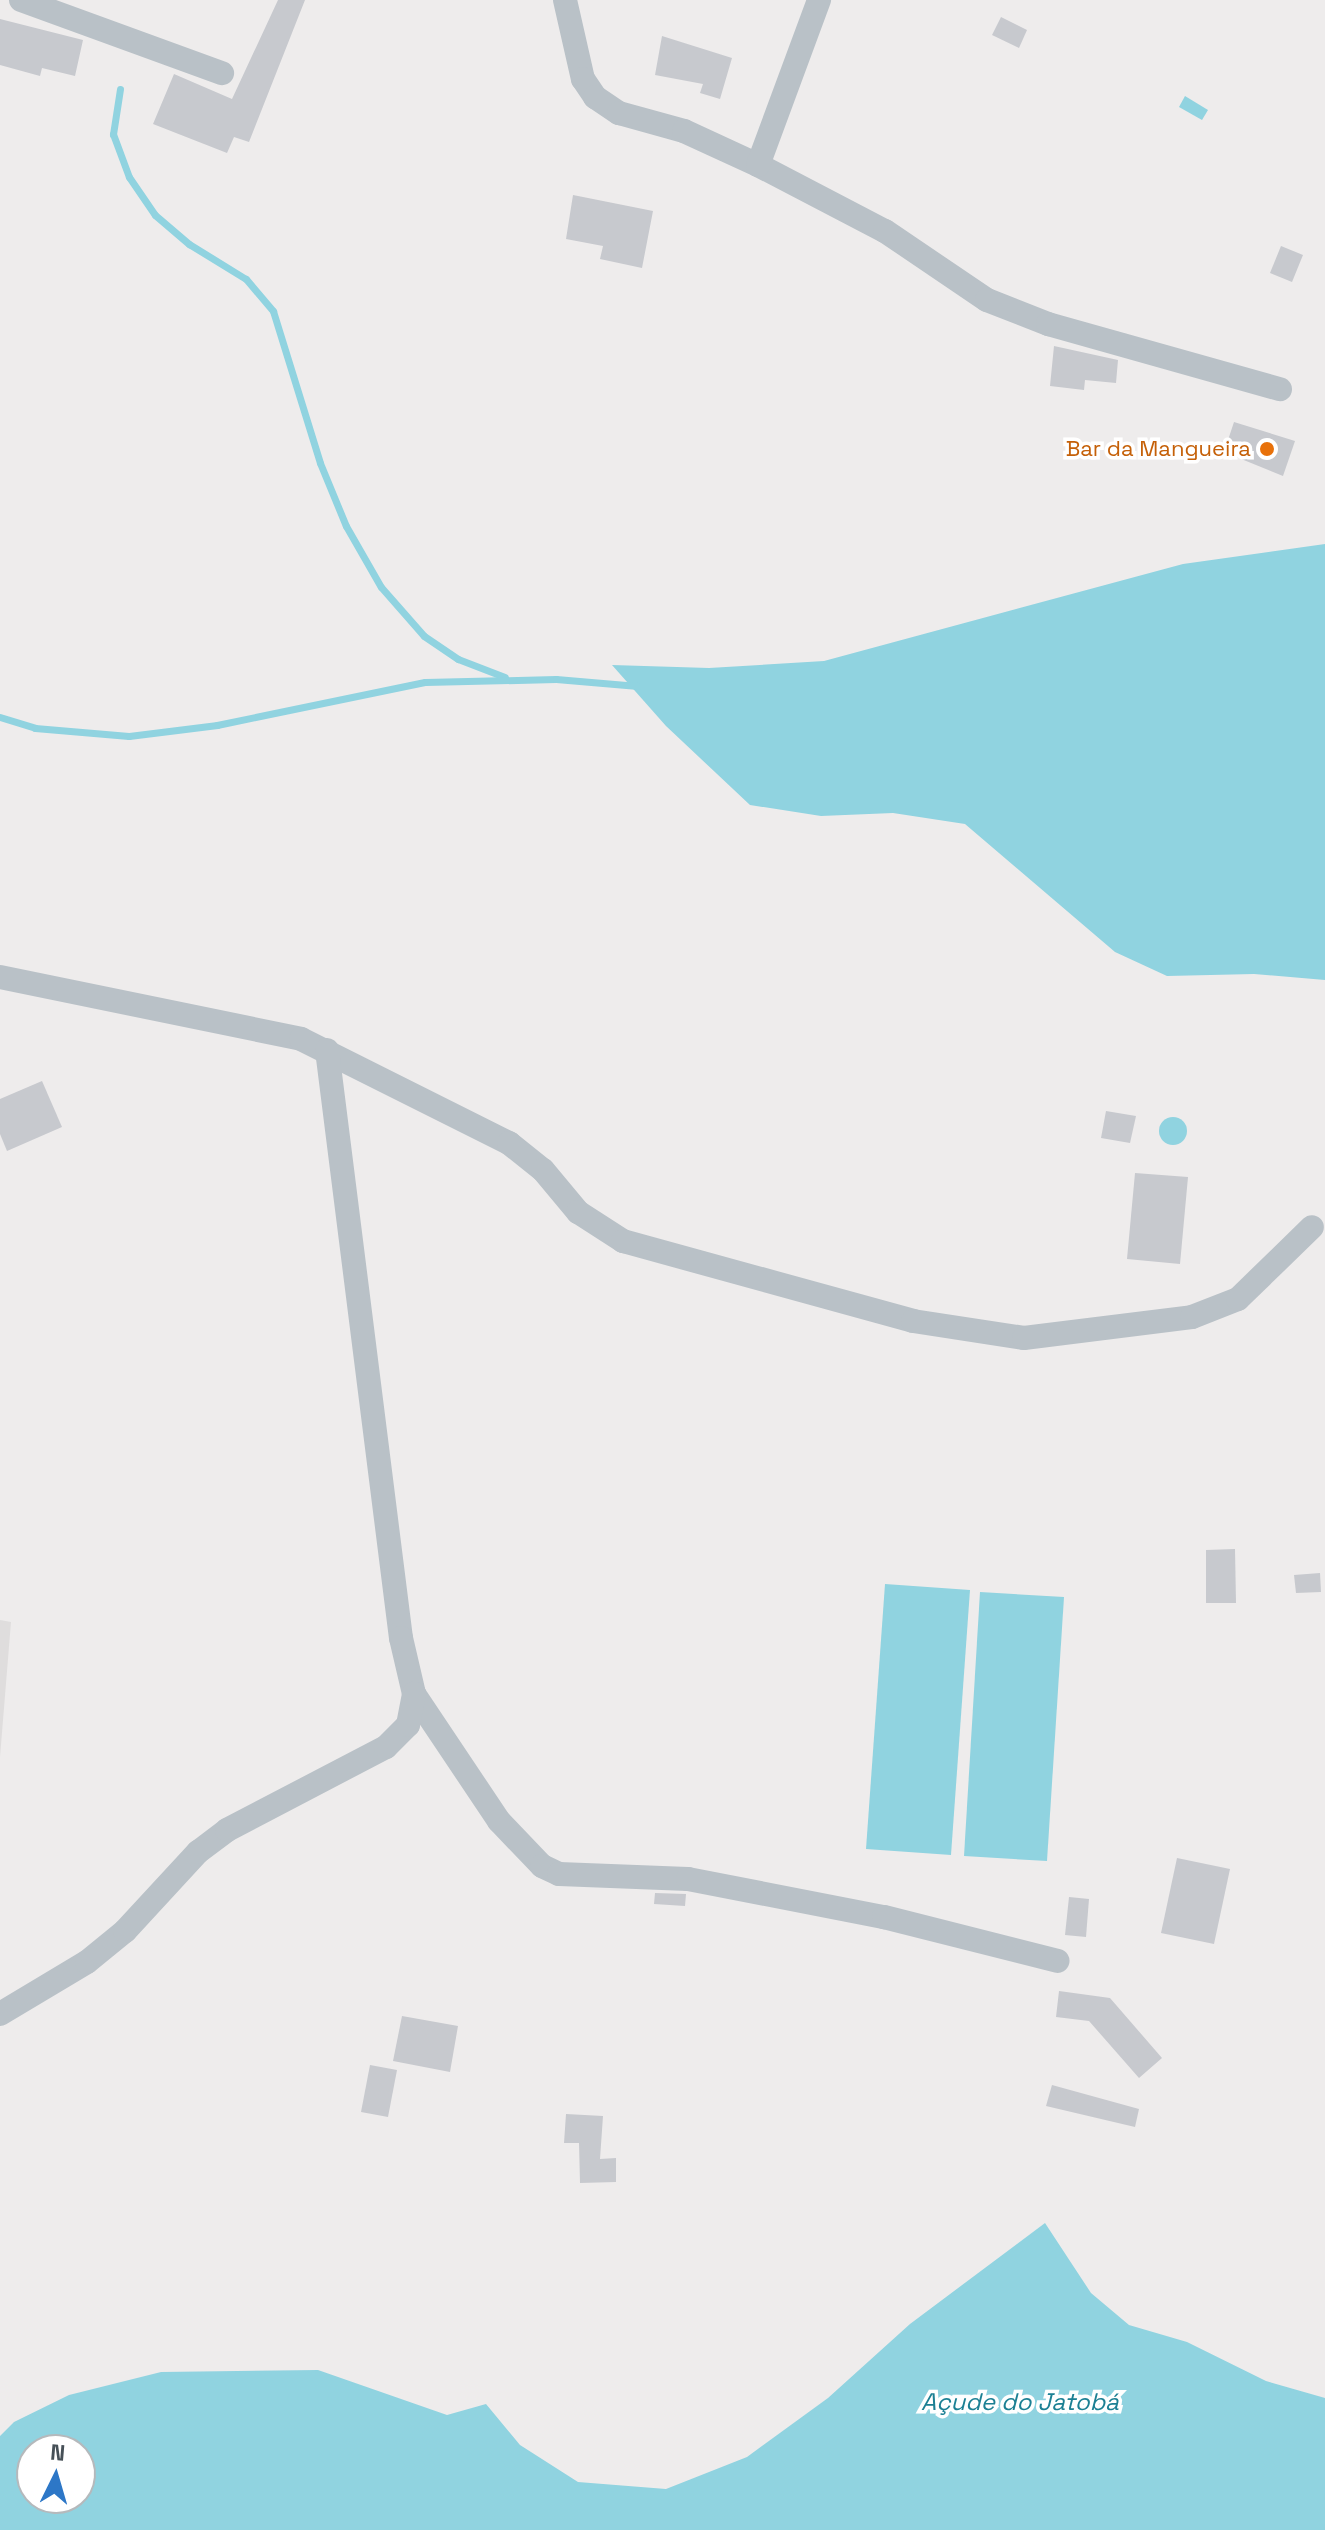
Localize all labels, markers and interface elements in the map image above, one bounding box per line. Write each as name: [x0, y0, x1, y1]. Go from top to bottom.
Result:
place label: Bar da Mangueira: [1066, 436, 1251, 462]
marker: Bar da Mangueira: [1258, 440, 1276, 458]
water label: Açude do Jatobá: [921, 2388, 1119, 2416]
north arrow: [16, 2434, 96, 2514]
text: N: [49, 2437, 66, 2467]

